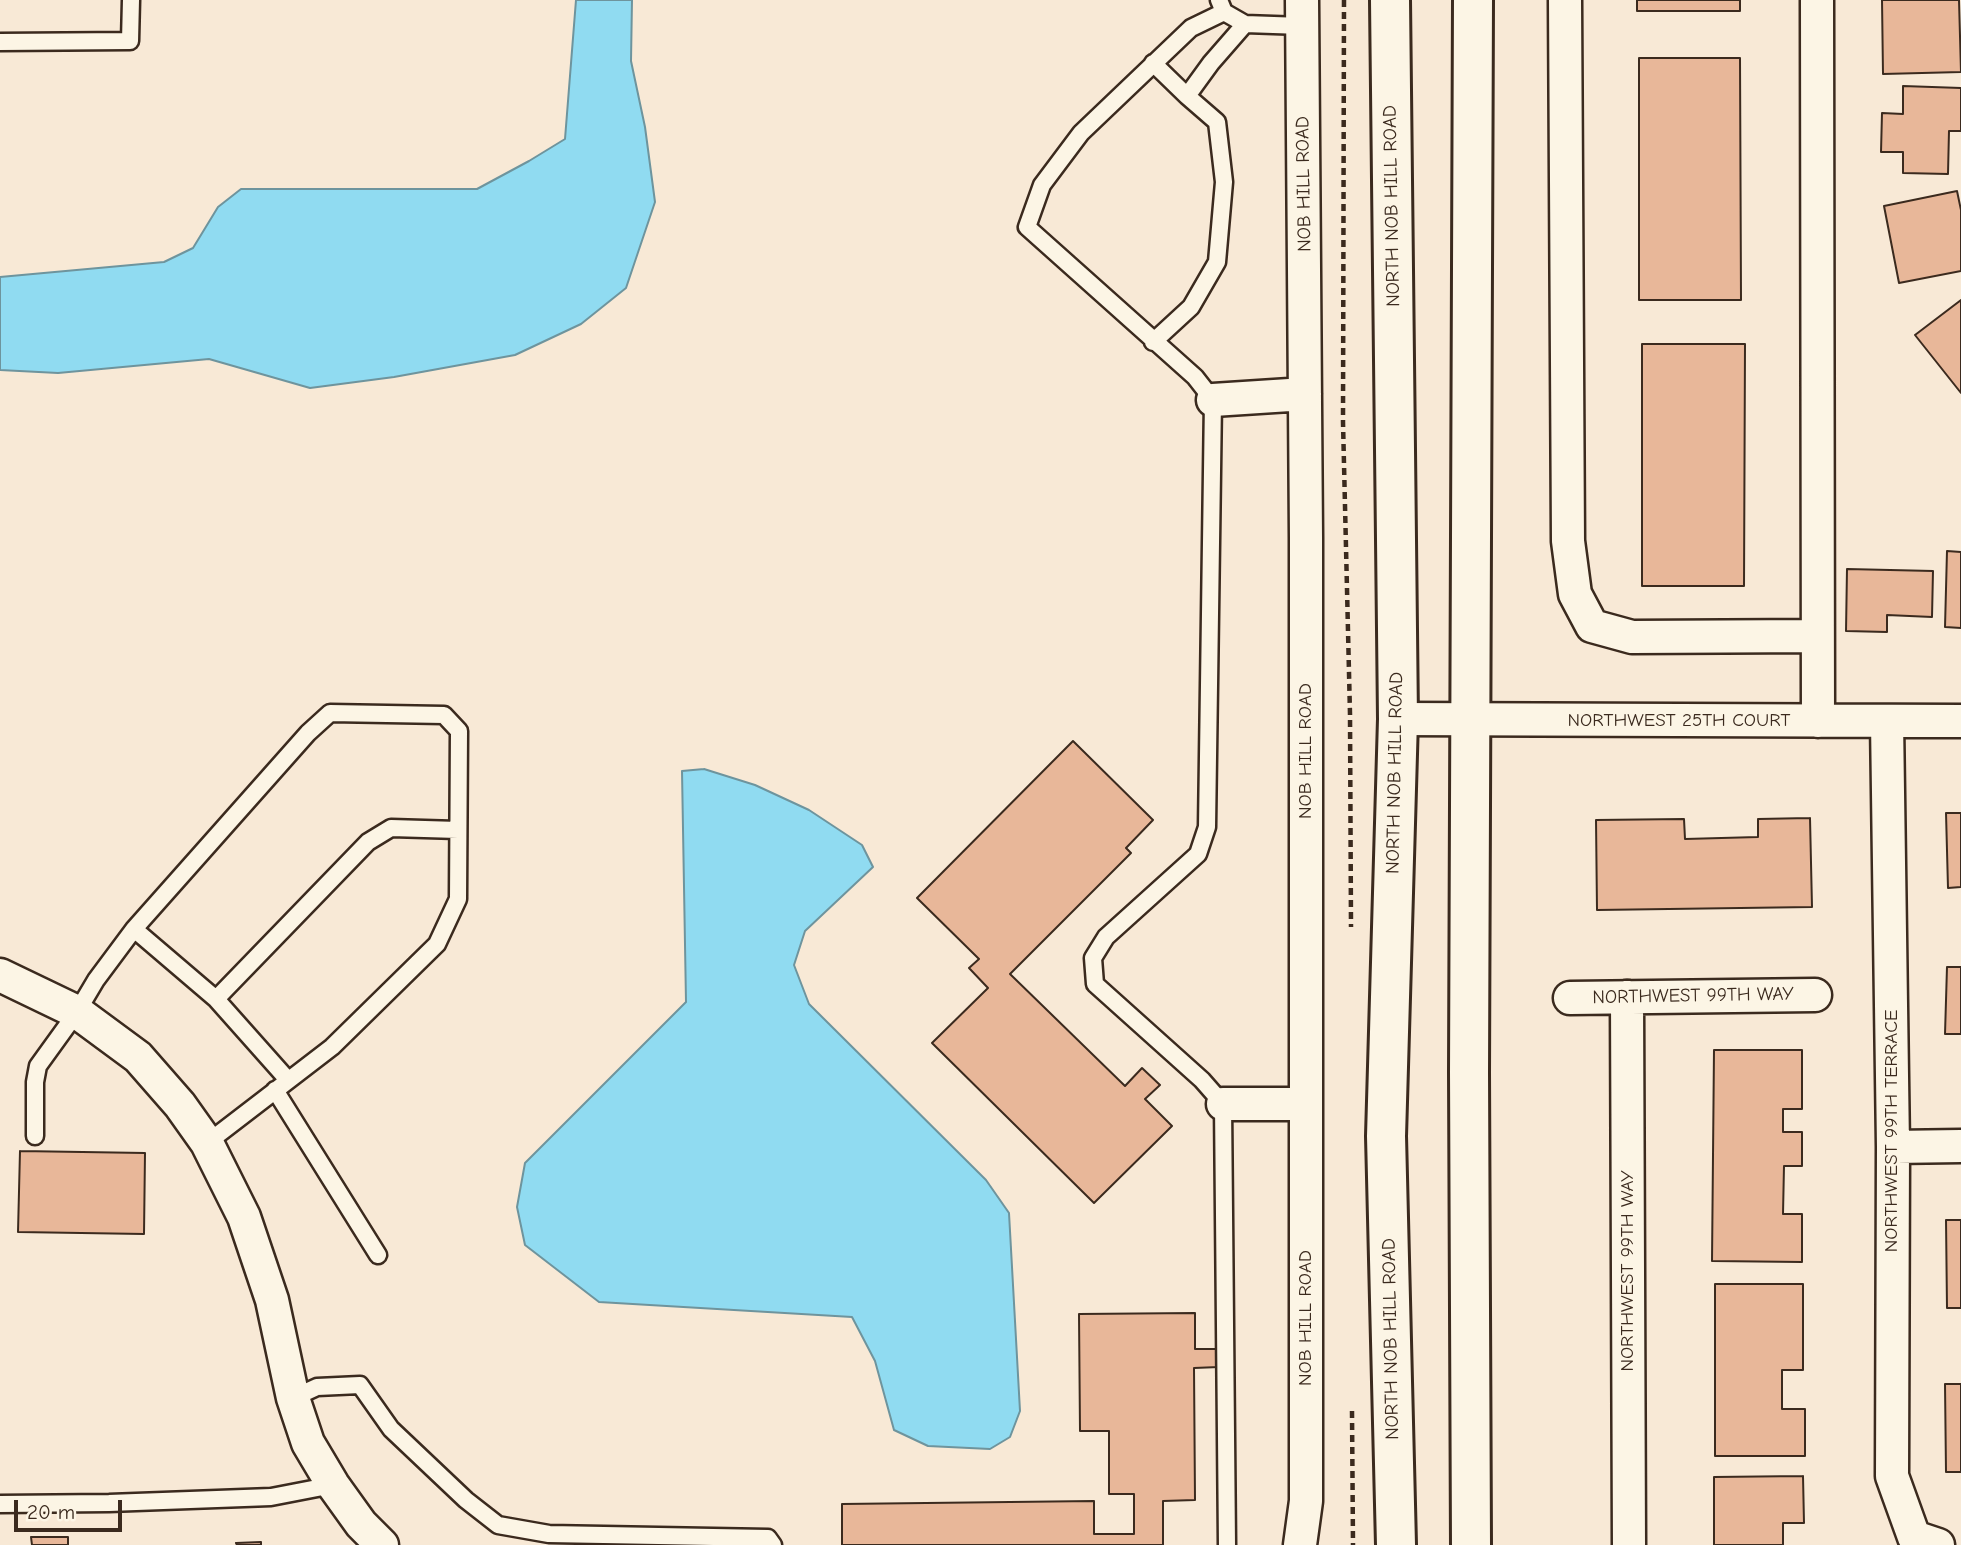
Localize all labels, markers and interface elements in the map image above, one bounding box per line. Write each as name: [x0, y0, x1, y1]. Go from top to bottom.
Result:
street label: NORTH NOB HILL ROAD: [1379, 105, 1405, 307]
street label: NOB HILL ROAD: [1291, 116, 1317, 252]
street label: NORTH NOB HILL ROAD: [1382, 672, 1408, 874]
street label: NOB HILL ROAD: [1295, 683, 1317, 819]
street label: NORTHWEST 25TH COURT: [1568, 710, 1790, 732]
street label: NORTHWEST 99TH WAY: [1592, 983, 1794, 1009]
street label: NORTHWEST 99TH TERRACE: [1881, 1010, 1903, 1252]
street label: NORTHWEST 99TH WAY: [1617, 1170, 1639, 1372]
street label: NORTH NOB HILL ROAD: [1378, 1238, 1404, 1440]
street label: NOB HILL ROAD: [1295, 1250, 1317, 1386]
scale bar: [18, 1486, 126, 1530]
text: 20 m: [27, 1500, 75, 1524]

